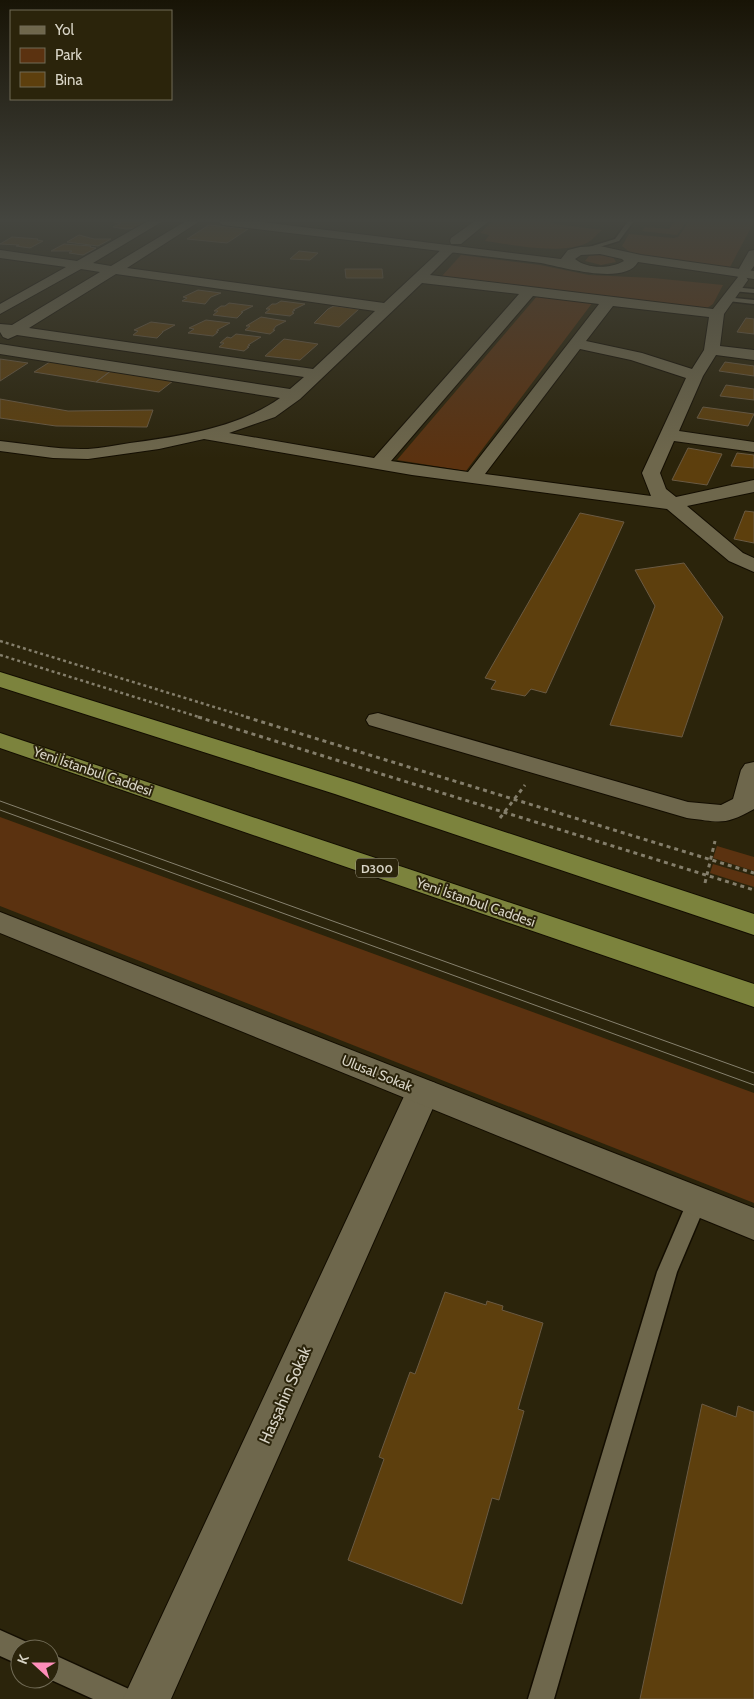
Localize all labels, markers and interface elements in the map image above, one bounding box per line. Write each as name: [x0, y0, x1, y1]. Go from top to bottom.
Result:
legend: [10, 10, 172, 100]
text: Yol: [54, 21, 74, 39]
text: Park: [55, 46, 82, 64]
text: Bina: [55, 71, 83, 89]
street label: Yeni İstanbul Caddesi: [30, 742, 155, 800]
road number: D300: [356, 858, 398, 878]
street label: Yeni İstanbul Caddesi: [413, 873, 538, 931]
street label: Ulusal Sokak: [339, 1051, 416, 1096]
street label: Hasşahin Sokak: [255, 1343, 315, 1447]
north arrow: [10, 1639, 60, 1689]
text: K: [13, 1652, 33, 1667]

